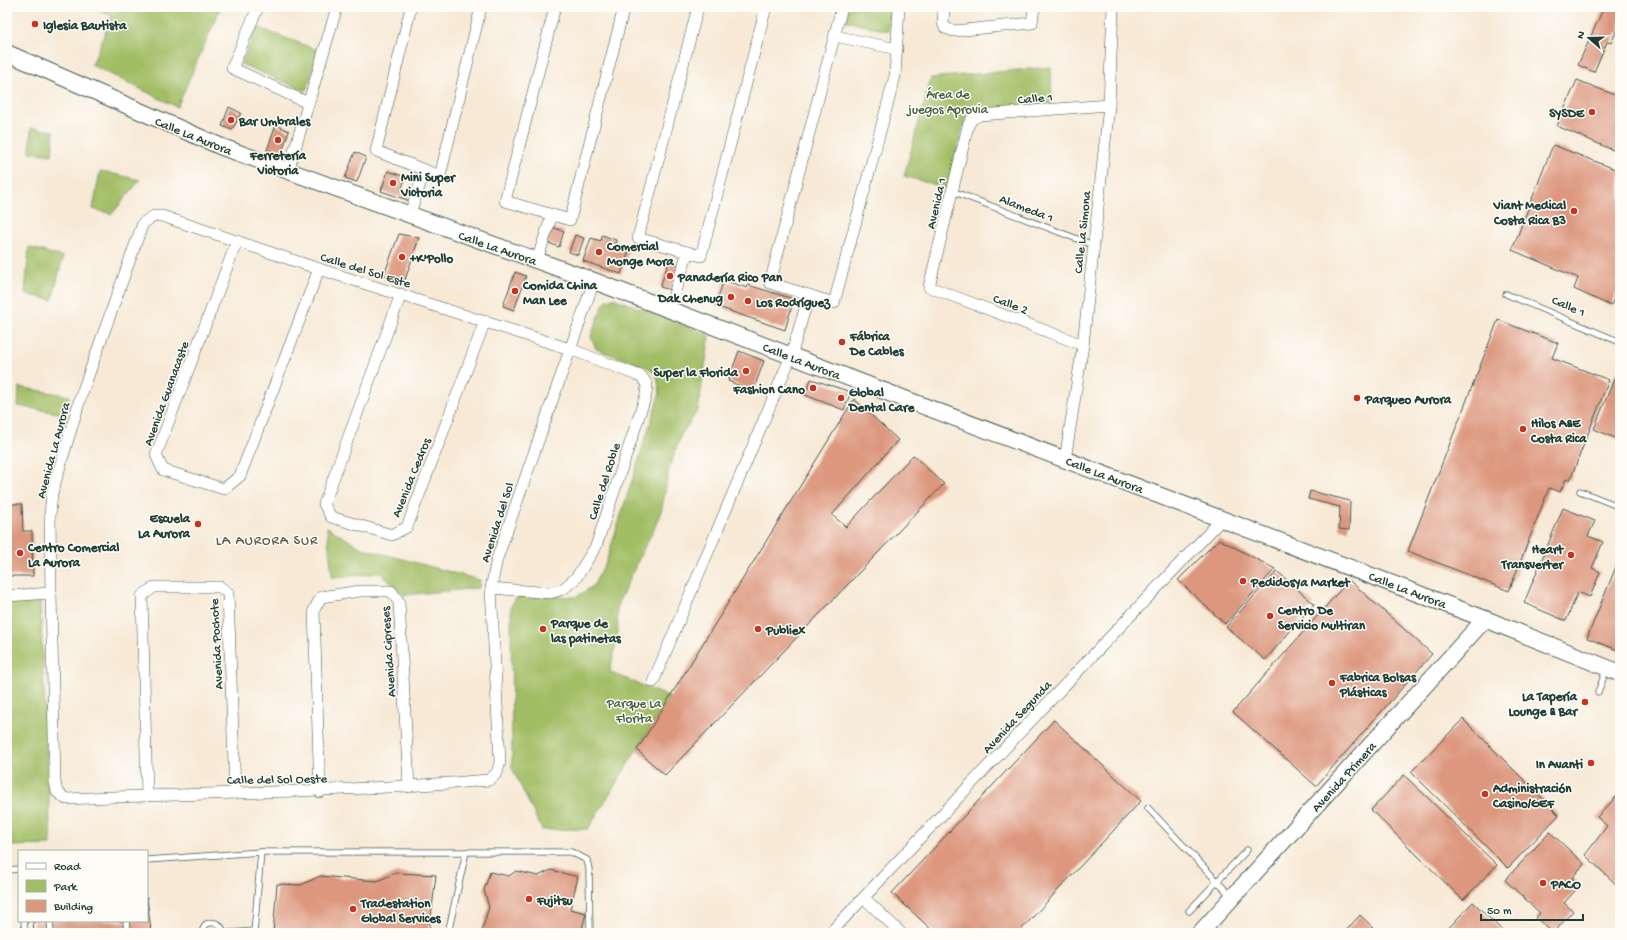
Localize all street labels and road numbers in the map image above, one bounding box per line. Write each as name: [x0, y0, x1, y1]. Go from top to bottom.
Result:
street label: Calle 1: [1017, 90, 1053, 108]
street label: Calle La Aurora: [152, 115, 235, 160]
street label: Avenida 1: [924, 176, 951, 231]
street label: Calle La Simona: [1072, 189, 1095, 274]
street label: Alameda 1: [997, 192, 1055, 227]
street label: Calle La Aurora: [456, 229, 539, 270]
street label: Calle del Sol Este: [318, 251, 413, 292]
street label: Calle 2: [991, 292, 1030, 319]
street label: Calle 1: [1549, 294, 1587, 321]
street label: Avenida Guanacaste: [141, 339, 193, 448]
street label: Calle La Aurora: [760, 341, 843, 384]
street label: Avenida La Aurora: [34, 400, 75, 500]
street label: Avenida Cedros: [390, 435, 436, 520]
street label: Calle del Roble: [586, 441, 625, 522]
street label: Calle La Aurora: [1063, 455, 1146, 498]
street label: Avenida del Sol: [478, 481, 518, 565]
street label: Calle La Aurora: [1366, 570, 1449, 613]
street label: Avenida Pochote: [208, 598, 227, 690]
street label: Avenida Cipreses: [379, 605, 400, 698]
street label: Avenida Segunda: [980, 678, 1056, 757]
street label: Avenida Primera: [1309, 739, 1381, 816]
street label: Calle del Sol Oeste: [227, 772, 328, 789]

